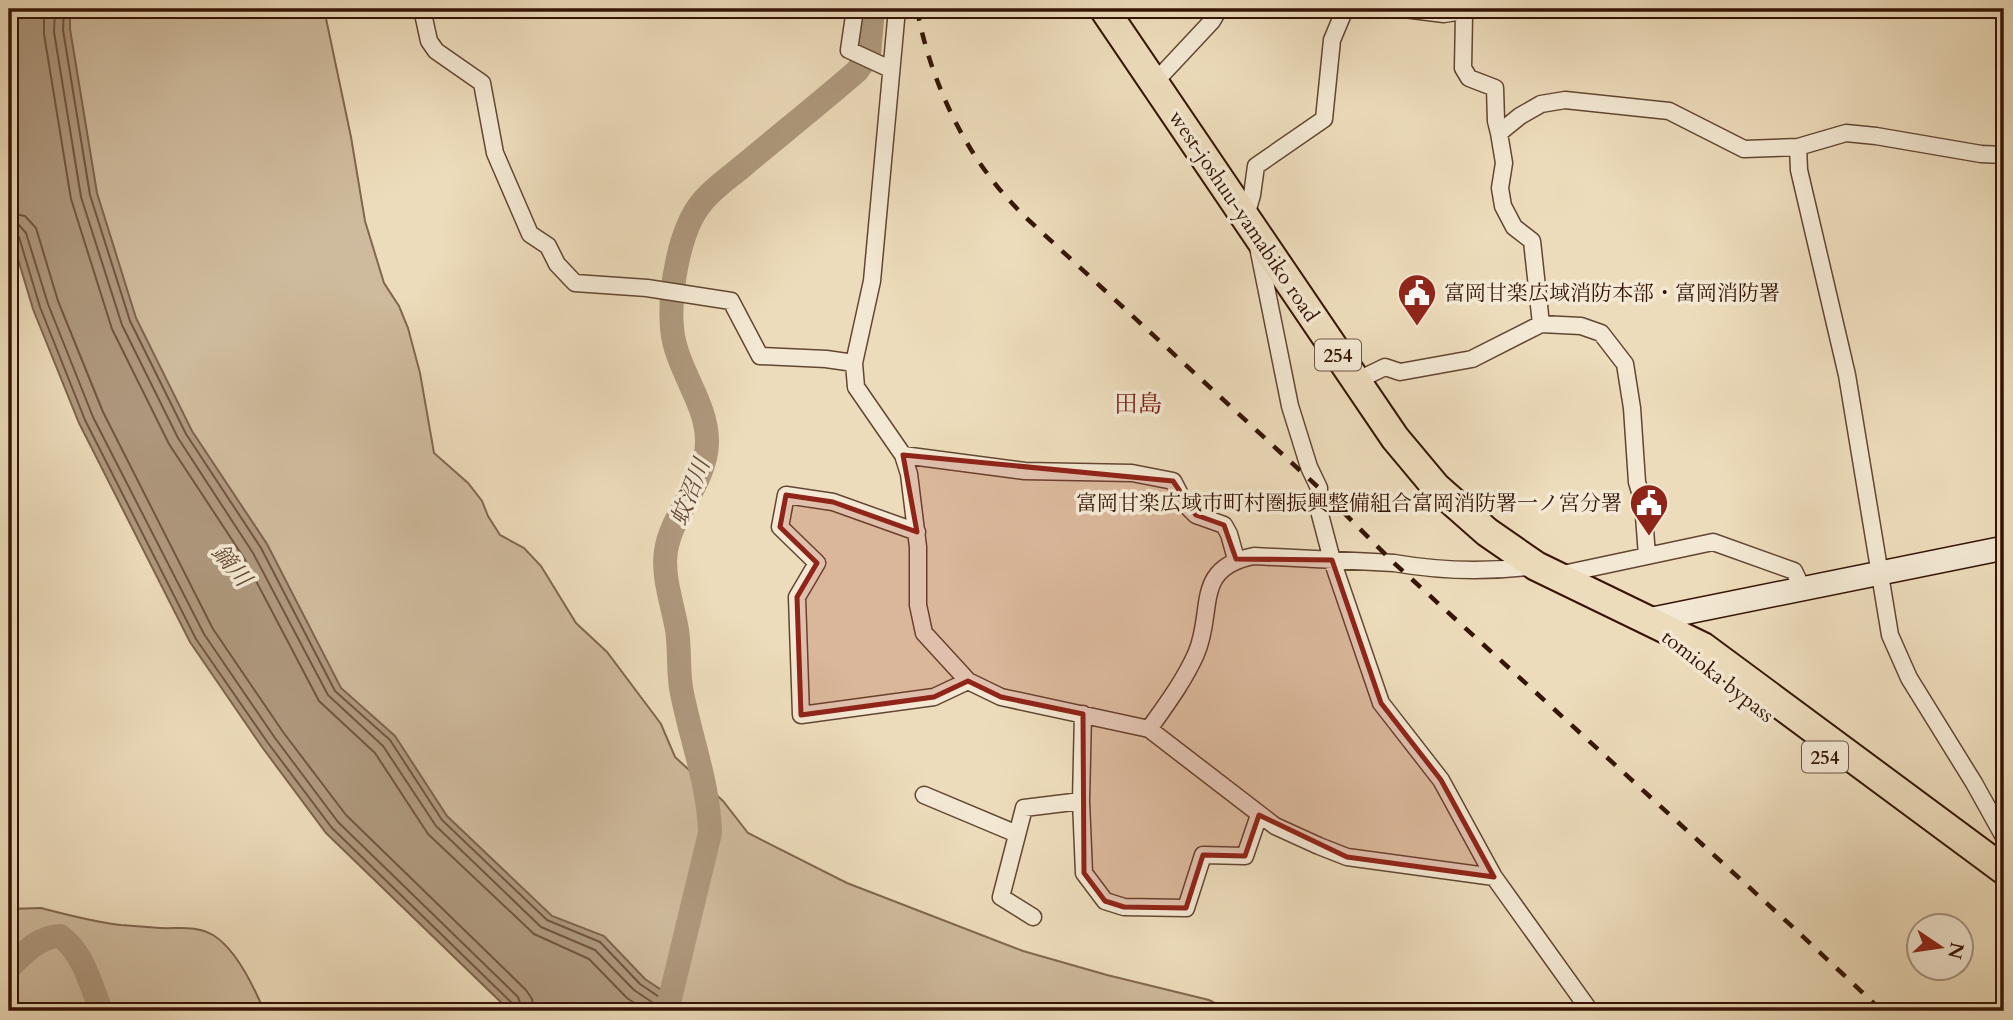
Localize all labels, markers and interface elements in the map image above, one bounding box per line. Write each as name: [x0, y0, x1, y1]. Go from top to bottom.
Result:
street label: west-joshuu-yamabiko road: [1162, 105, 1325, 328]
public building icon: 富岡甘楽広域消防本部・富岡消防署: [1396, 272, 1438, 327]
place label: 富岡甘楽広域消防本部・富岡消防署: [1444, 279, 1780, 308]
road number: 254: [1315, 340, 1361, 370]
district label: 田島: [1114, 388, 1162, 421]
water label: 蚊沼川: [664, 452, 718, 530]
public building icon: 富岡甘楽広域市町村圏振興整備組合富岡消防署一ノ宮分署: [1628, 482, 1670, 537]
place label: 富岡甘楽広域市町村圏振興整備組合富岡消防署一ノ宮分署: [1076, 489, 1622, 518]
water label: 鏑川: [205, 538, 260, 595]
street label: tomioka bypass: [1655, 623, 1780, 730]
road number: 254: [1802, 742, 1848, 772]
north arrow: [1904, 912, 1974, 982]
text: N: [1941, 940, 1970, 962]

